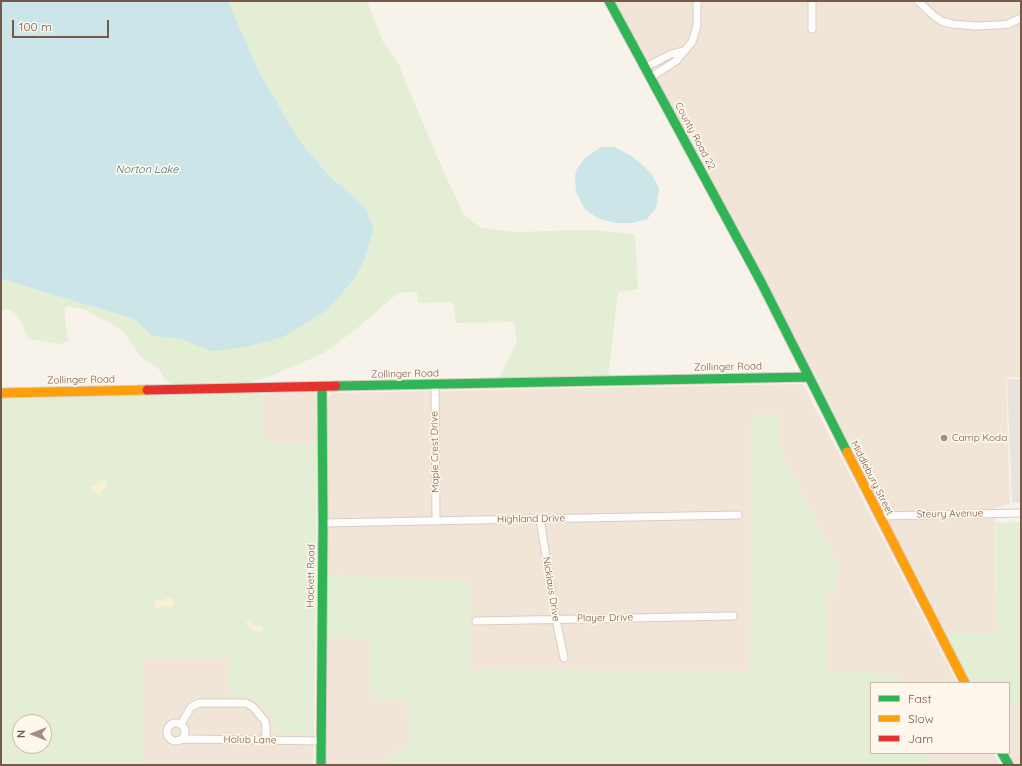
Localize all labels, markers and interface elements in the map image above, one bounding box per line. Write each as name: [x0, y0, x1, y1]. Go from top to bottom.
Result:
scale bar: [14, 12, 111, 38]
text: 100 m: [19, 19, 52, 34]
street label: County Road 22: [672, 100, 718, 172]
water label: Norton Lake: [116, 163, 178, 177]
street label: Zollinger Road: [694, 360, 762, 374]
street label: Zollinger Road: [371, 367, 439, 381]
street label: Zollinger Road: [47, 373, 115, 387]
street label: Maple Crest Drive: [428, 411, 442, 493]
place label: Camp Koda: [952, 432, 1007, 444]
marker: Camp Koda: [939, 433, 949, 443]
street label: Middlebury Street: [848, 439, 896, 517]
street label: Steury Avenue: [917, 507, 983, 521]
street label: Highland Drive: [497, 512, 565, 526]
street label: Hackett Road: [304, 544, 318, 608]
street label: Nicklaus Drive: [540, 556, 562, 622]
street label: Player Drive: [577, 612, 633, 624]
legend: [870, 682, 1010, 754]
text: Fast: [908, 691, 932, 706]
text: Slow: [908, 711, 934, 726]
north arrow: [12, 714, 52, 754]
text: N: [14, 730, 28, 738]
text: Jam: [908, 731, 933, 746]
street label: Holub Lane: [224, 734, 276, 746]

